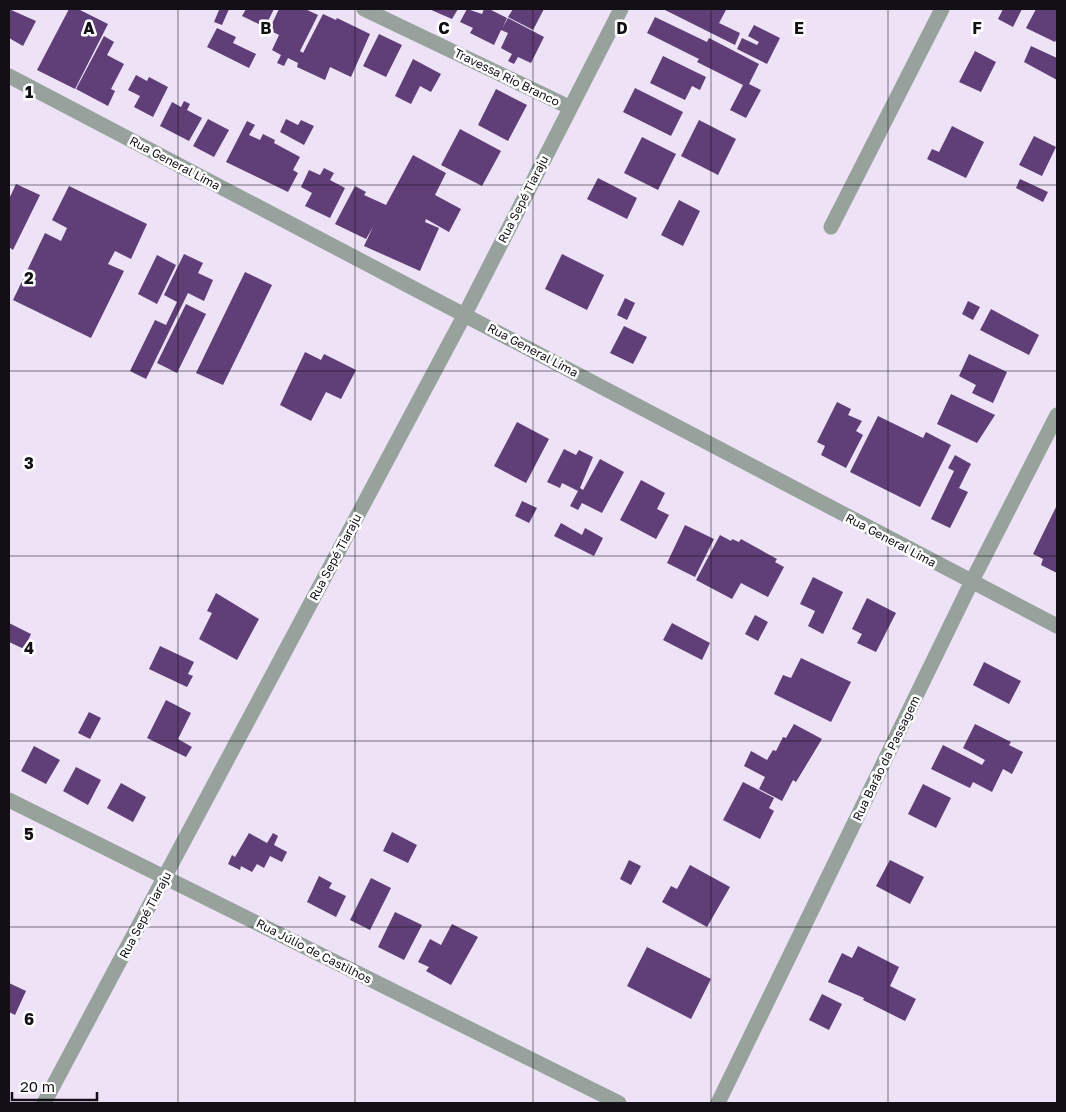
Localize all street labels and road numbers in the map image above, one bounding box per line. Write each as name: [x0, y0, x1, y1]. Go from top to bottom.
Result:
street label: Travessa Rio Branco: [452, 45, 562, 109]
street label: Rua General Lima: [127, 133, 223, 193]
street label: Rua Sepé Tiaraju: [494, 153, 552, 245]
street label: Rua General Lima: [485, 320, 581, 380]
street label: Rua General Lima: [843, 510, 939, 570]
street label: Rua Sepé Tiaraju: [306, 511, 364, 603]
street label: Rua Barão da Passagem: [849, 693, 923, 823]
street label: Rua Sepé Tiaraju: [116, 869, 174, 961]
street label: Rua Júlio de Castilhos: [254, 915, 374, 987]

